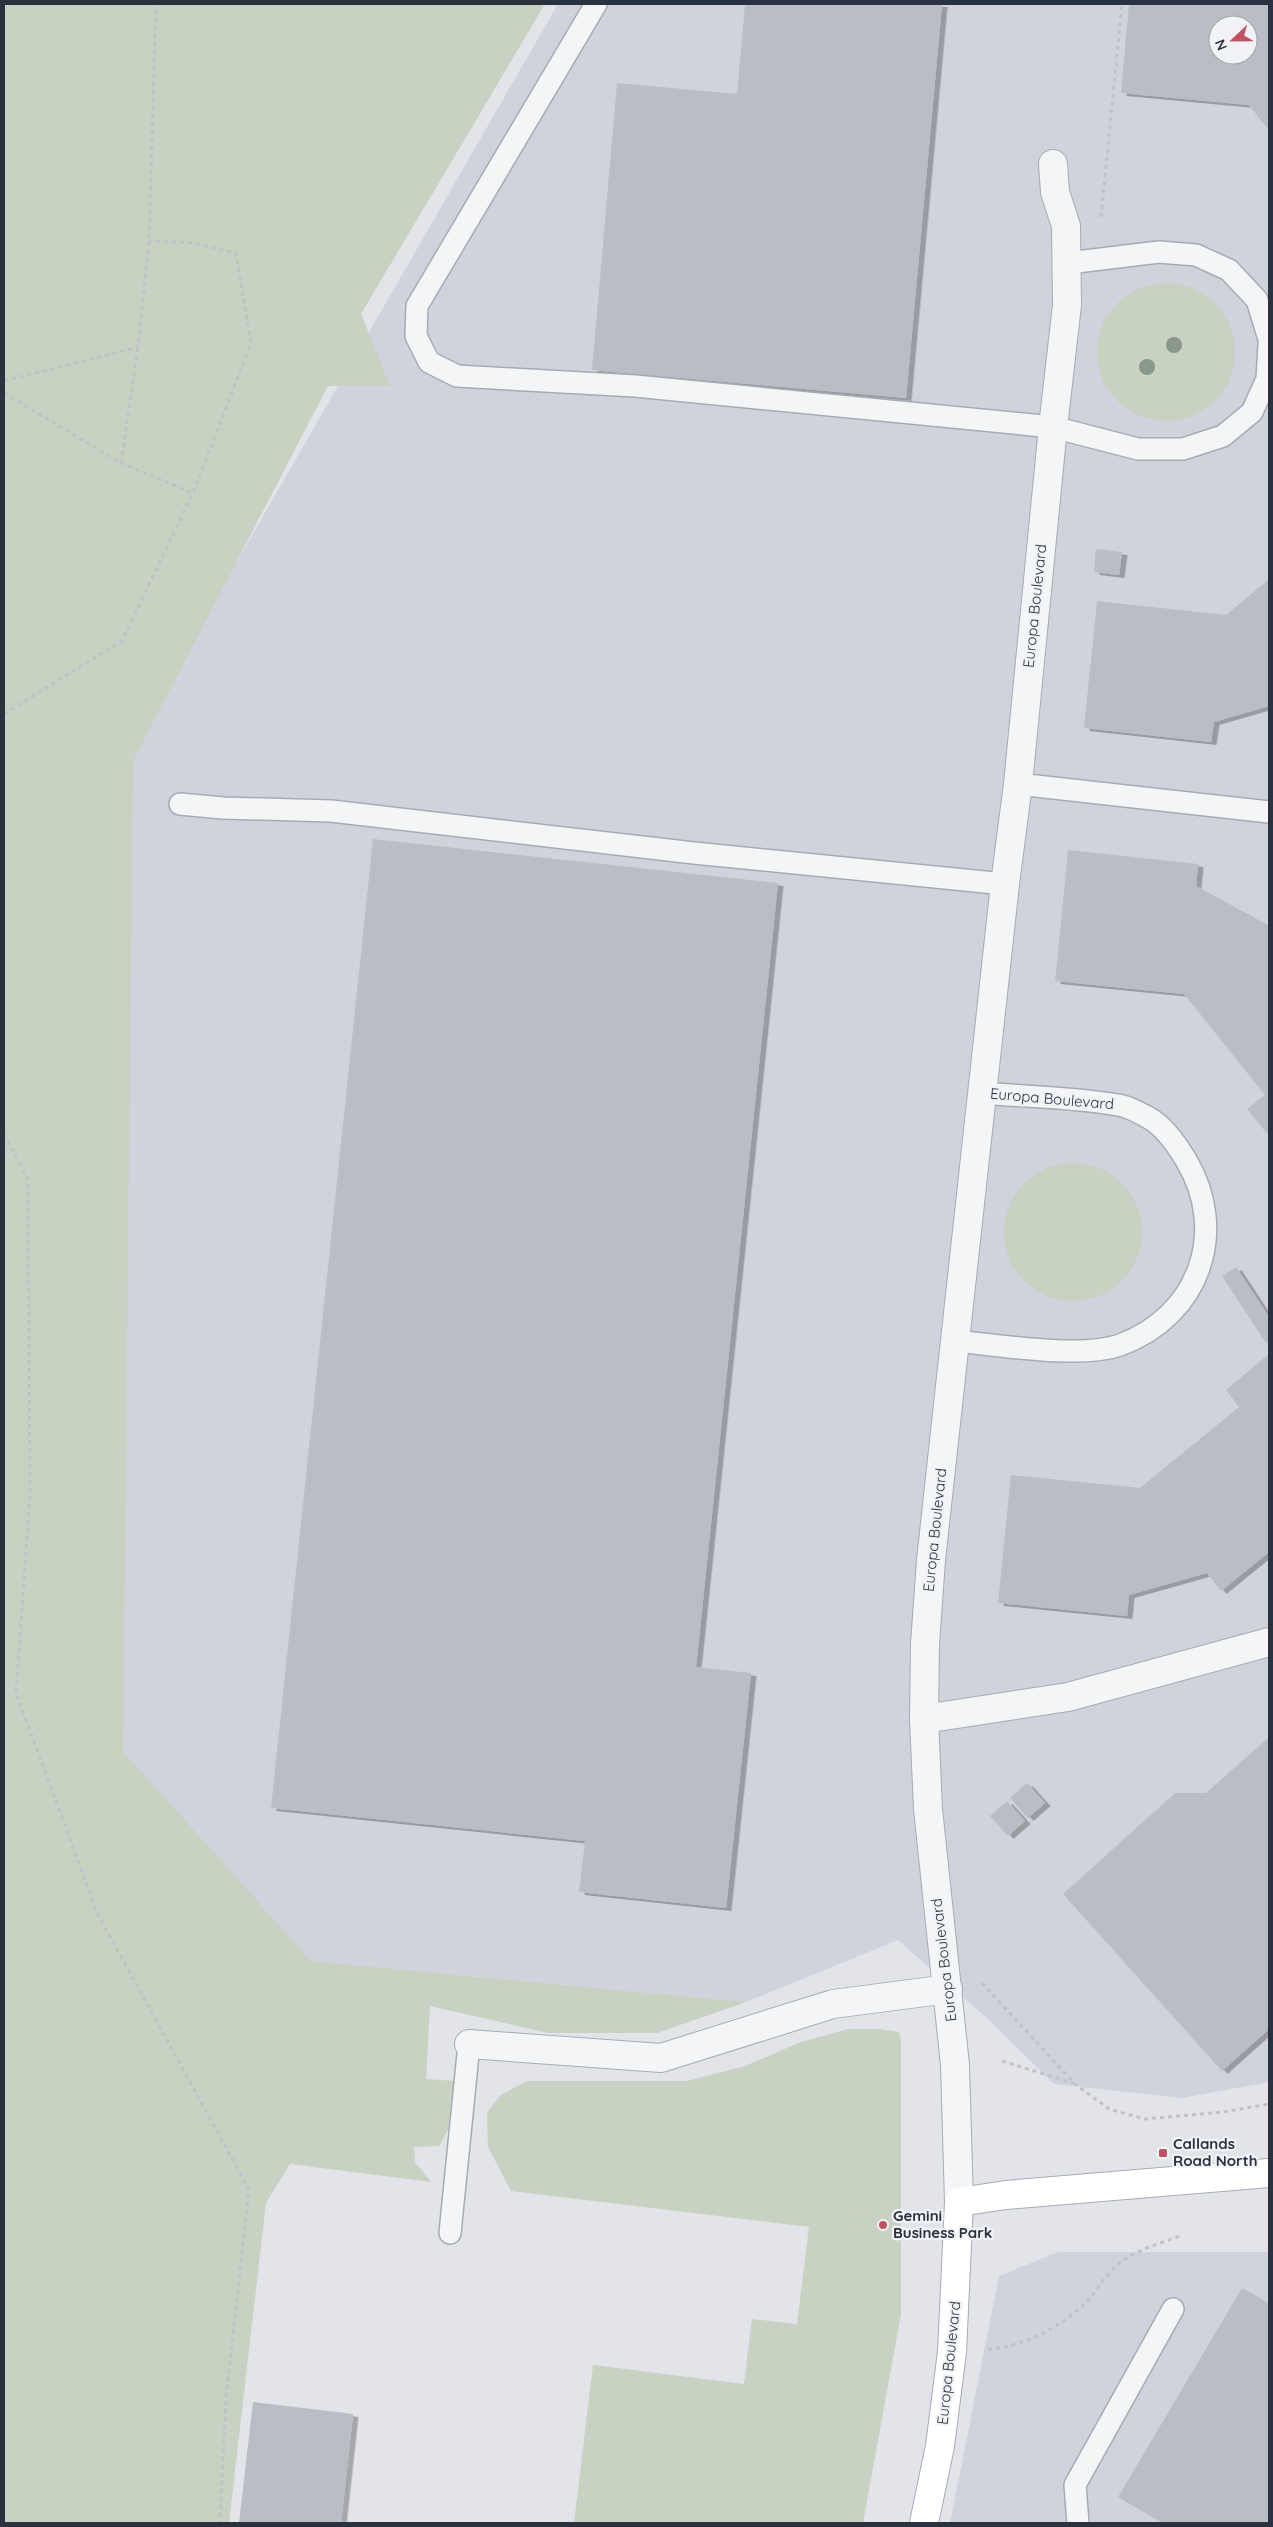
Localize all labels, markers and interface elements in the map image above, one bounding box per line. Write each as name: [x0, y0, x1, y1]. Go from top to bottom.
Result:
north arrow: [1208, 15, 1258, 65]
text: N: [1211, 37, 1231, 53]
street label: Europa Boulevard: [1019, 543, 1050, 669]
street label: Europa Boulevard: [989, 1084, 1115, 1113]
street label: Europa Boulevard: [919, 1467, 950, 1593]
street label: Europa Boulevard: [927, 1897, 961, 2023]
place label: Callands Road North: [1173, 2134, 1257, 2170]
marker: Callands Road North: [1157, 2147, 1169, 2159]
place label: Gemini Business Park: [893, 2206, 992, 2242]
marker: Gemini Business Park: [877, 2219, 889, 2231]
street label: Europa Boulevard: [933, 2300, 964, 2426]

